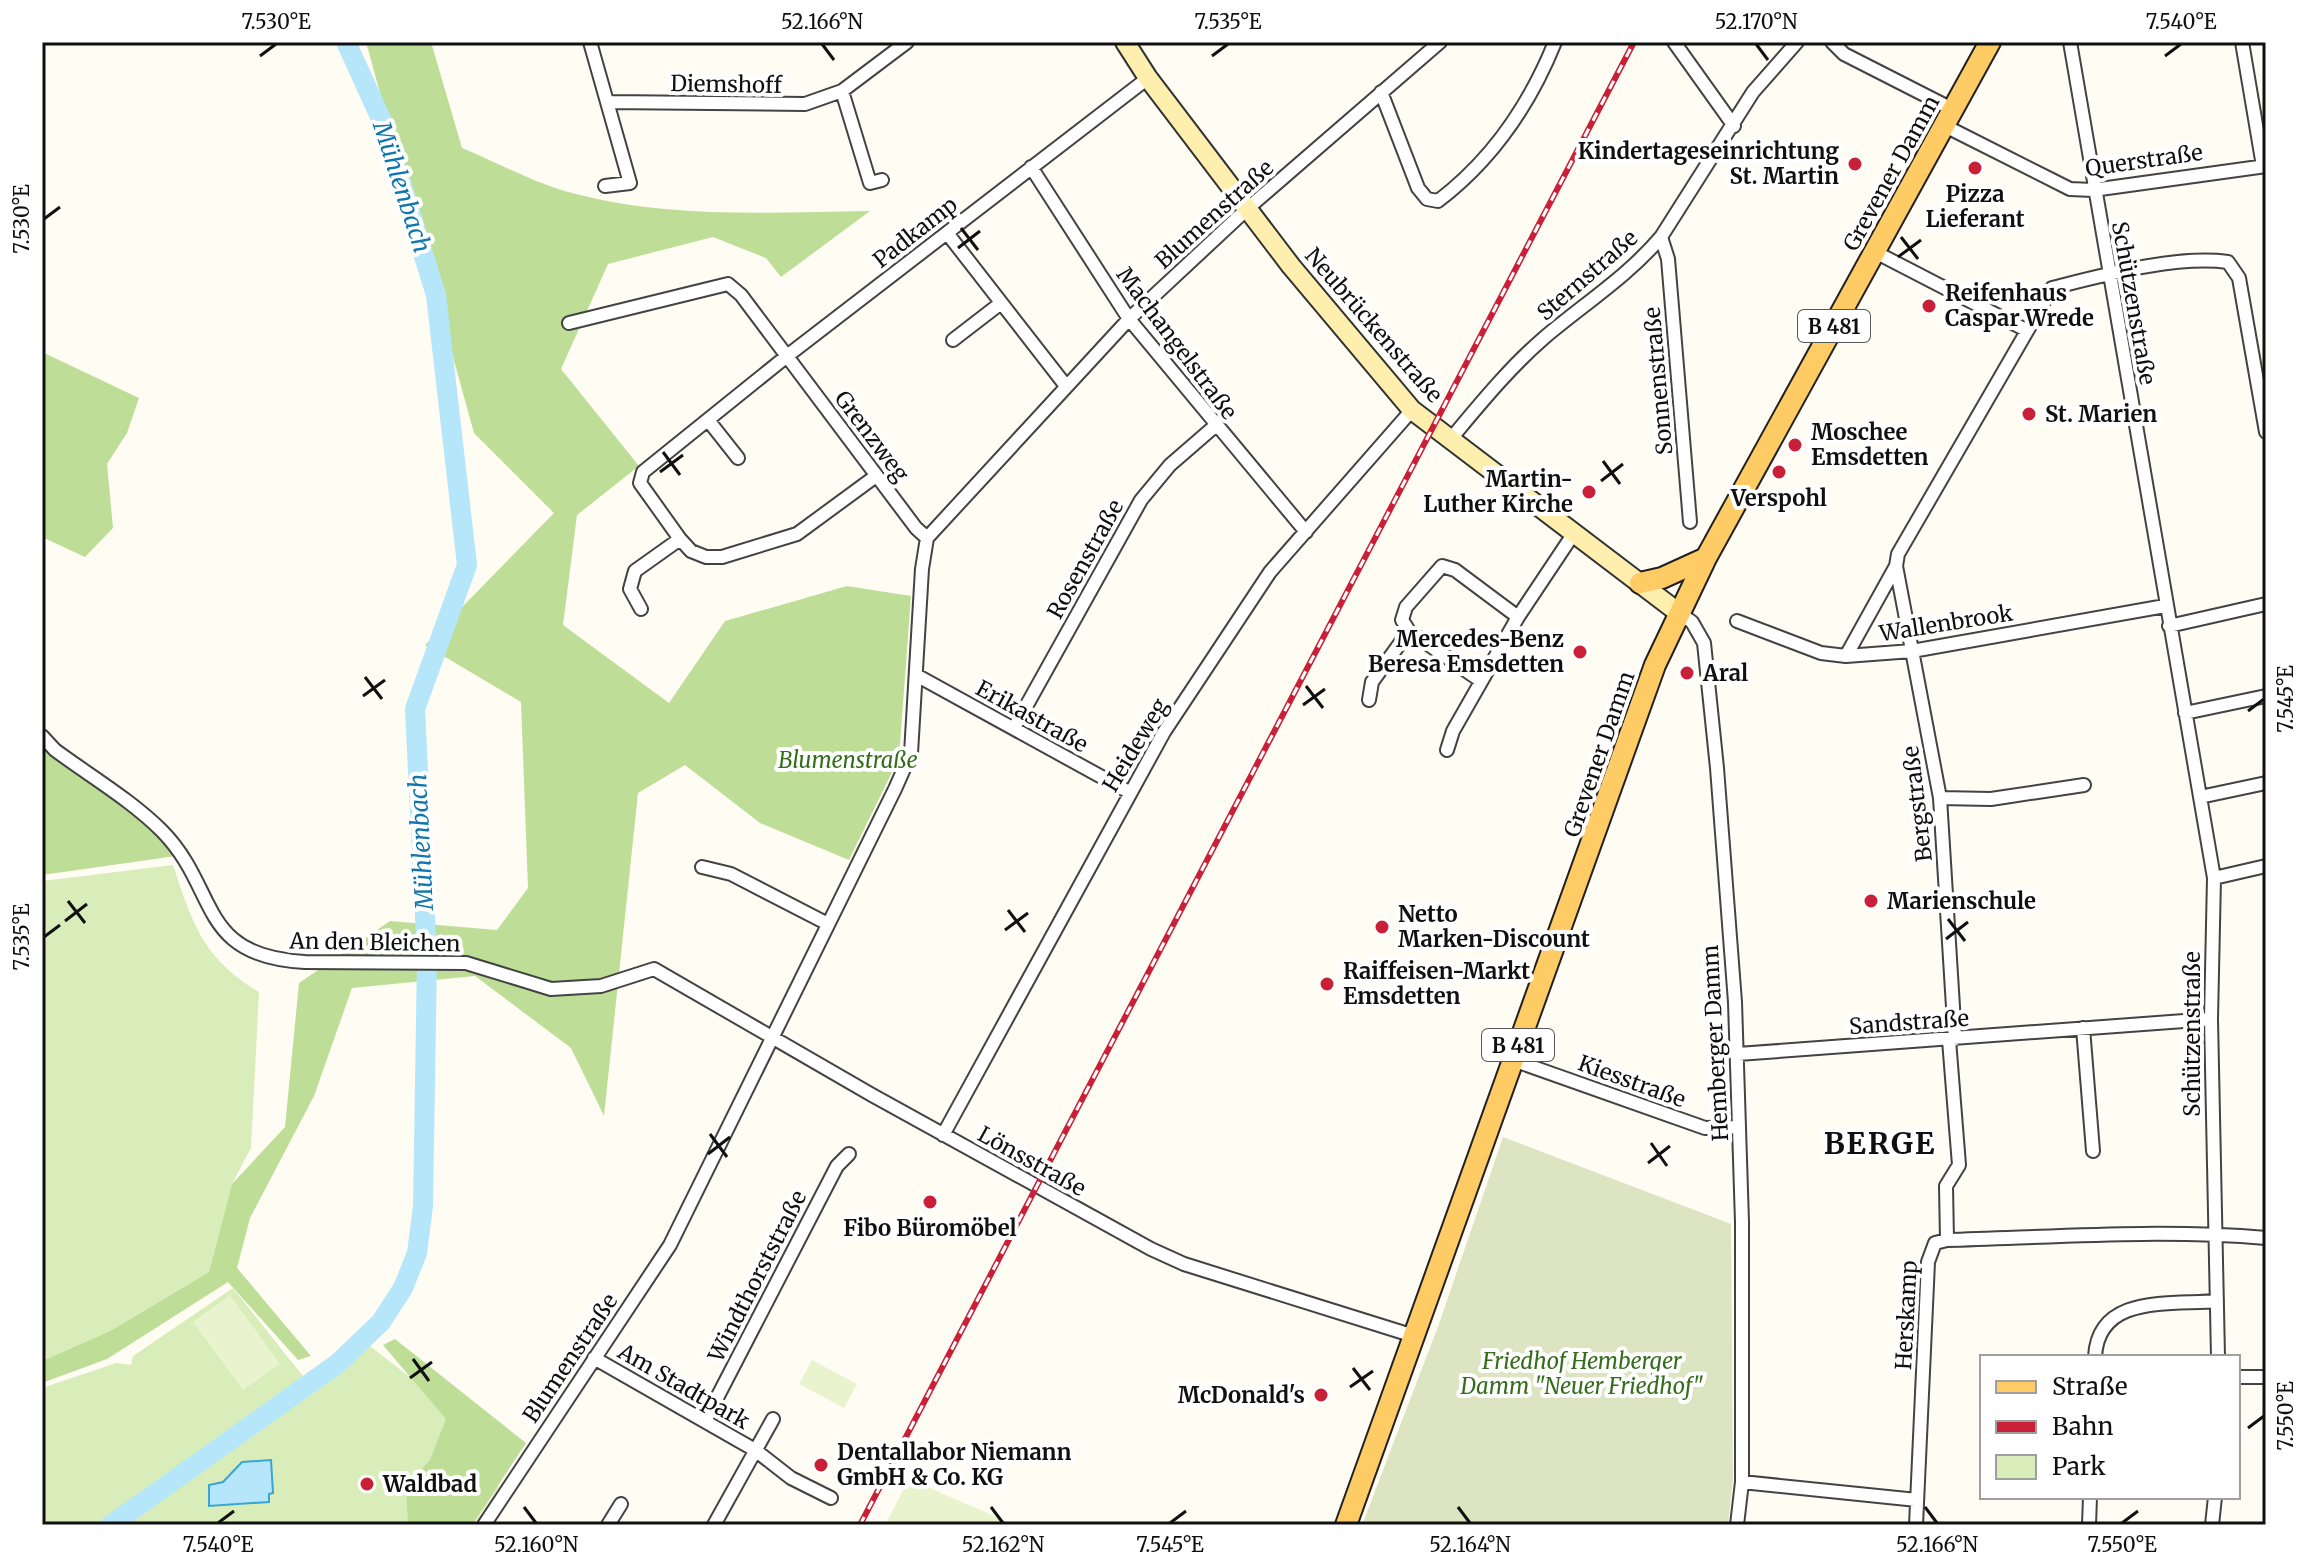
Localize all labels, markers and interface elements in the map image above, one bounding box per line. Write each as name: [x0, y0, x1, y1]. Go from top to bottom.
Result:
text: 7.530°E: [241, 9, 311, 34]
text: 52.166°N: [781, 9, 864, 34]
text: 7.535°E: [1195, 9, 1262, 34]
text: 52.170°N: [1715, 9, 1798, 34]
text: 7.540°E: [2146, 9, 2217, 34]
street label: Diemshoff: [670, 69, 784, 99]
street label: Grevener Damm: [1837, 90, 1945, 256]
water label: Mühlenbach: [366, 116, 438, 257]
place label: Kindertageseinrichtung St. Martin: [1578, 137, 1839, 190]
street label: Querstraße: [2084, 138, 2204, 182]
street label: Blumenstraße: [1149, 153, 1279, 275]
marker: Kindertageseinrichtung St. Martin: [1846, 155, 1864, 173]
marker: Pizza Lieferant: [1966, 159, 1984, 177]
place label: Pizza Lieferant: [1925, 180, 2025, 233]
text: 7.530°E: [9, 184, 34, 254]
street label: Padkamp: [867, 190, 963, 274]
street label: Schützenstraße: [2106, 219, 2162, 387]
street label: Sternstraße: [1531, 224, 1643, 326]
street label: Neubrückenstraße: [1299, 242, 1449, 408]
street label: Machangelstraße: [1111, 261, 1243, 425]
place label: Reifenhaus Caspar Wrede: [1945, 279, 2094, 332]
marker: Reifenhaus Caspar Wrede: [1920, 297, 1938, 315]
street label: Sonnenstraße: [1638, 306, 1678, 456]
road number: B 481: [1798, 310, 1870, 342]
street label: Grenzweg: [829, 385, 915, 487]
place label: St. Marien: [2045, 400, 2157, 428]
marker: St. Marien: [2020, 405, 2038, 423]
place label: Moschee Emsdetten: [1811, 418, 1929, 471]
marker: Moschee Emsdetten: [1786, 436, 1804, 454]
marker: Verspohl: [1770, 463, 1788, 481]
place label: Martin- Luther Kirche: [1423, 465, 1573, 518]
marker: Martin- Luther Kirche: [1580, 483, 1598, 501]
place label: Verspohl: [1730, 484, 1827, 512]
street label: Rosenstraße: [1041, 495, 1129, 623]
street label: Wallenbrook: [1876, 599, 2015, 648]
place label: Mercedes-Benz Beresa Emsdetten: [1368, 625, 1564, 678]
marker: Mercedes-Benz Beresa Emsdetten: [1571, 643, 1589, 661]
place label: Aral: [1702, 659, 1748, 687]
marker: Aral: [1678, 664, 1696, 682]
text: 7.545°E: [2273, 665, 2298, 733]
street label: Grevener Damm: [1558, 667, 1641, 841]
street label: Erikastraße: [971, 674, 1093, 758]
street label: Heideweg: [1096, 693, 1174, 797]
street label: Bergstraße: [1896, 744, 1938, 864]
park label: Blumenstraße: [778, 746, 918, 774]
water label: Mühlenbach: [402, 773, 440, 912]
place label: Marienschule: [1887, 887, 2036, 915]
marker: Marienschule: [1862, 892, 1880, 910]
place label: Netto Marken-Discount: [1398, 900, 1590, 953]
text: 7.535°E: [9, 903, 34, 970]
marker: Netto Marken-Discount: [1373, 918, 1391, 936]
street label: An den Bleichen: [288, 926, 461, 957]
street label: Hemberger Damm: [1696, 944, 1734, 1142]
street label: Schützenstraße: [2178, 951, 2206, 1117]
place label: Raiffeisen-Markt Emsdetten: [1343, 957, 1530, 1010]
marker: Raiffeisen-Markt Emsdetten: [1318, 975, 1336, 993]
street label: Sandstraße: [1848, 1004, 1970, 1040]
road number: B 481: [1482, 1029, 1554, 1061]
street label: Kiesstraße: [1574, 1049, 1690, 1113]
street label: Lönsstraße: [973, 1120, 1091, 1202]
district label: BERGE: [1824, 1124, 1936, 1162]
street label: Windthorststraße: [701, 1186, 812, 1367]
marker: Fibo Büromöbel: [921, 1193, 939, 1211]
place label: Fibo Büromöbel: [843, 1214, 1017, 1242]
street label: Herskamp: [1889, 1260, 1923, 1370]
street label: Blumenstraße: [517, 1288, 623, 1428]
street label: Am Stadtpark: [612, 1337, 755, 1435]
park label: Friedhof Hemberger Damm "Neuer Friedhof": [1460, 1347, 1703, 1400]
legend: [1980, 1355, 2240, 1499]
text: Straße: [2052, 1371, 2127, 1402]
place label: McDonald's: [1178, 1381, 1305, 1409]
text: 7.550°E: [2273, 1381, 2298, 1451]
marker: McDonald's: [1312, 1386, 1330, 1404]
text: Bahn: [2052, 1411, 2113, 1442]
place label: Dentallabor Niemann GmbH & Co. KG: [837, 1438, 1072, 1491]
text: Park: [2052, 1451, 2106, 1482]
marker: Dentallabor Niemann GmbH & Co. KG: [812, 1456, 830, 1474]
place label: Waldbad: [382, 1470, 477, 1498]
marker: Waldbad: [358, 1475, 376, 1493]
text: 7.540°E: [183, 1532, 254, 1557]
text: 52.160°N: [494, 1532, 579, 1557]
text: 52.162°N: [962, 1532, 1045, 1557]
text: 7.545°E: [1136, 1532, 1204, 1557]
text: 52.164°N: [1429, 1532, 1511, 1557]
text: 52.166°N: [1896, 1532, 1979, 1557]
text: 7.550°E: [2087, 1532, 2157, 1557]

